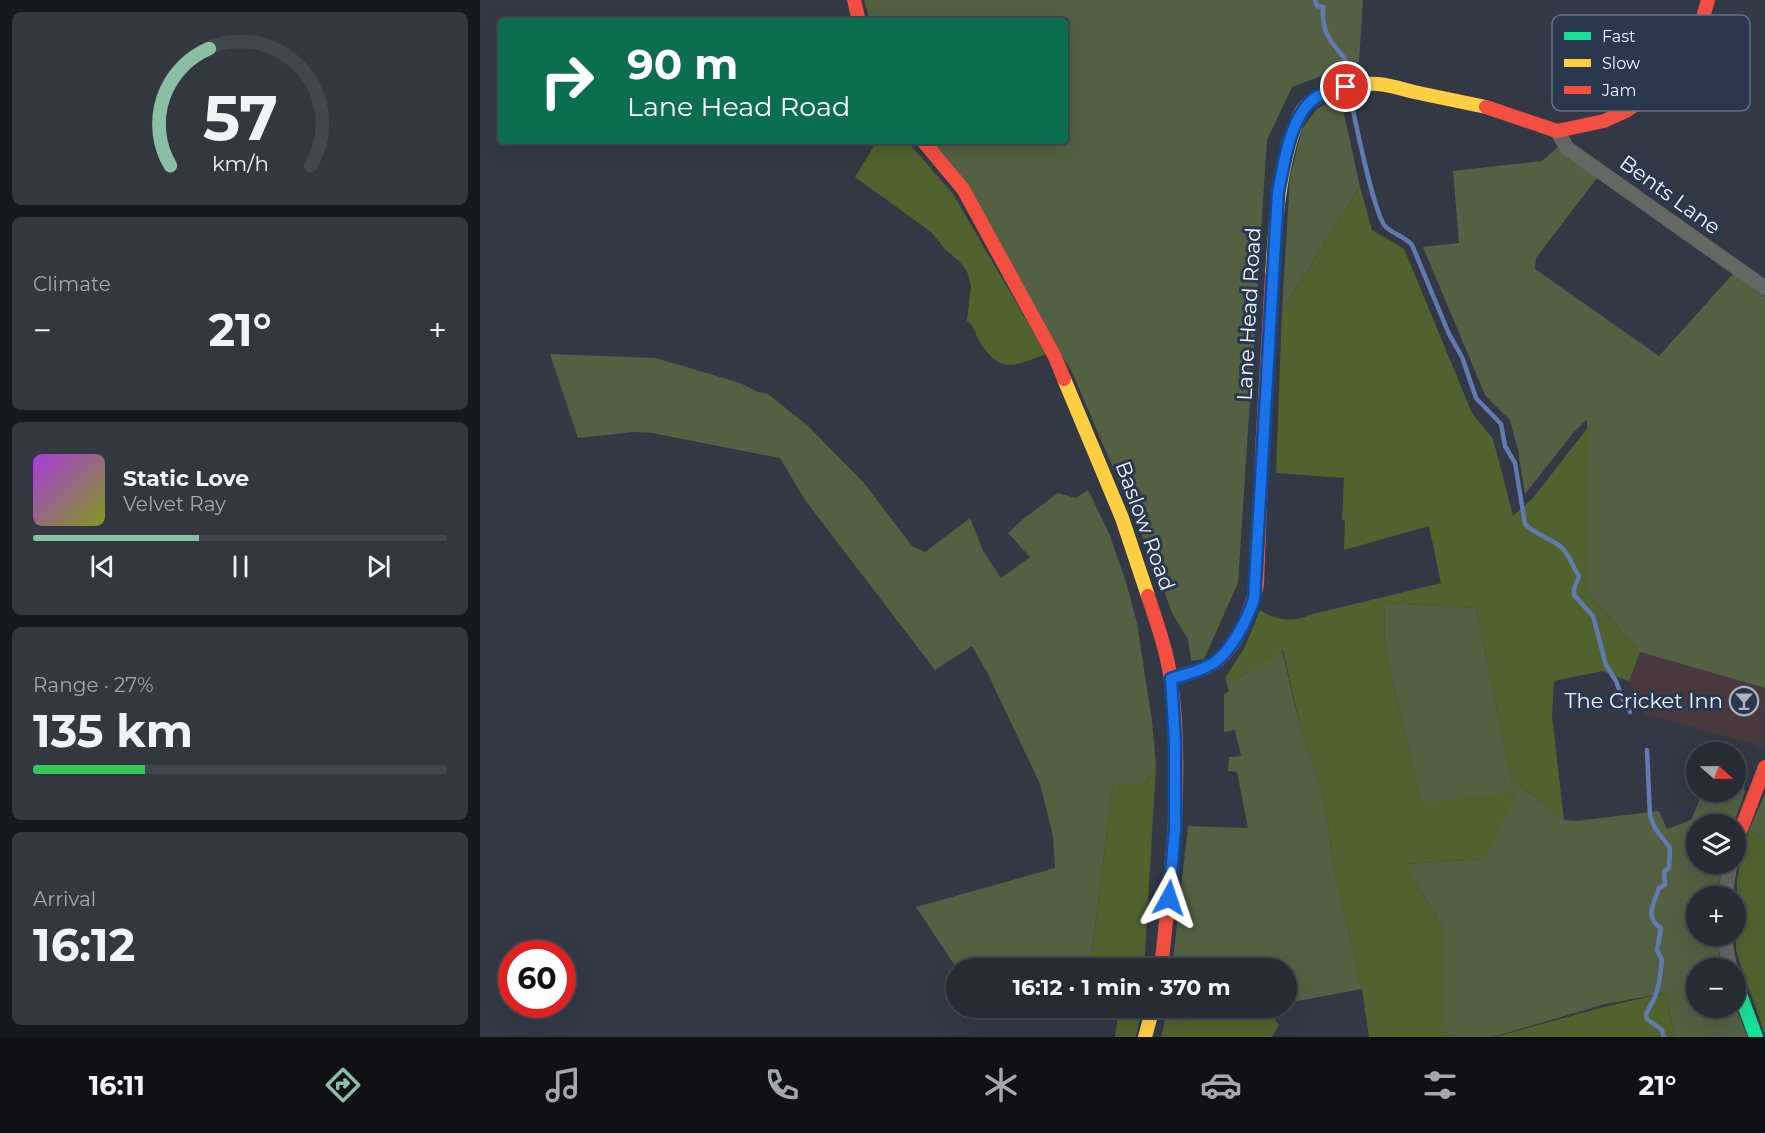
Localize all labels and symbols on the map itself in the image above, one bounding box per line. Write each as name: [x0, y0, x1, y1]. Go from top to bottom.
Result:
legend: [1552, 15, 1750, 111]
text: Fast: [1602, 27, 1636, 46]
text: Slow: [1602, 54, 1640, 73]
pin: [1320, 61, 1371, 112]
text: Jam: [1601, 81, 1636, 100]
street label: Bents Lane: [1615, 150, 1726, 240]
street label: Lane Head Road: [1231, 227, 1266, 401]
street label: Baslow Road: [1110, 458, 1180, 594]
bar icon: The Cricket Inn: [1728, 685, 1760, 717]
place label: The Cricket Inn: [1565, 688, 1723, 713]
north arrow: [1686, 742, 1746, 802]
position arrow: [1137, 866, 1201, 930]
speed limit sign: 60: [498, 940, 576, 1018]

